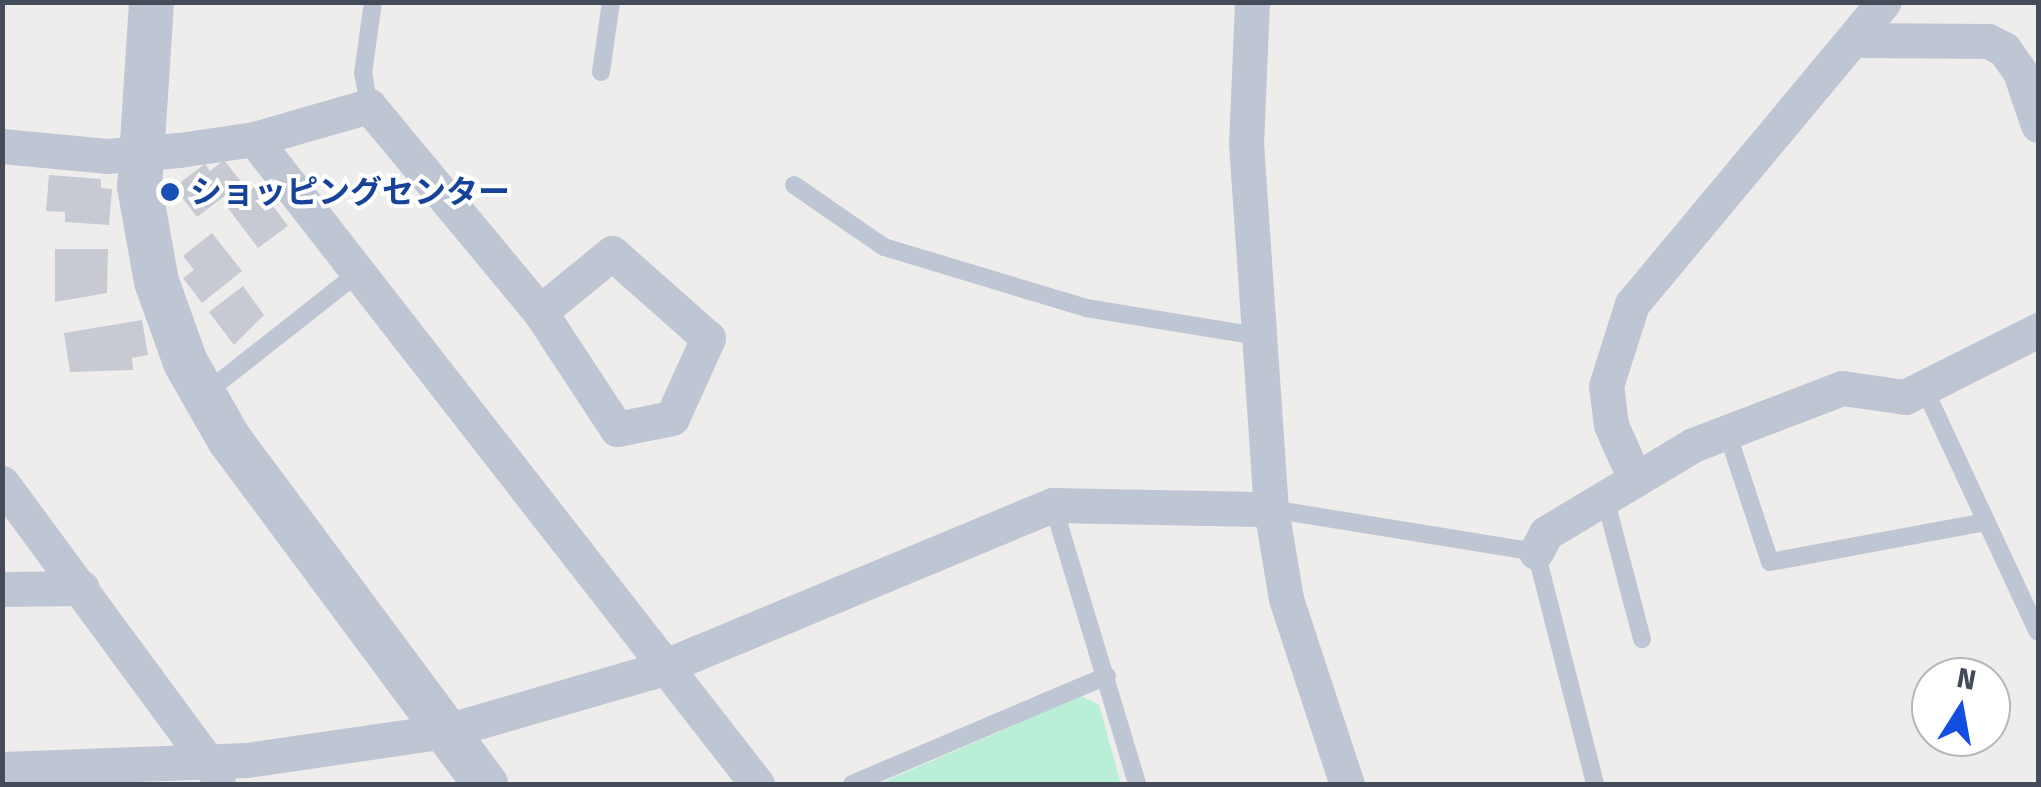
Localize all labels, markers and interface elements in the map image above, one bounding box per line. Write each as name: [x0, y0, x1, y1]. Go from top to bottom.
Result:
place label: ショッピングセンター: [190, 173, 510, 211]
marker: ショッピングセンター: [159, 181, 181, 203]
north arrow: [1911, 657, 2011, 757]
text: N: [1954, 661, 1979, 697]

